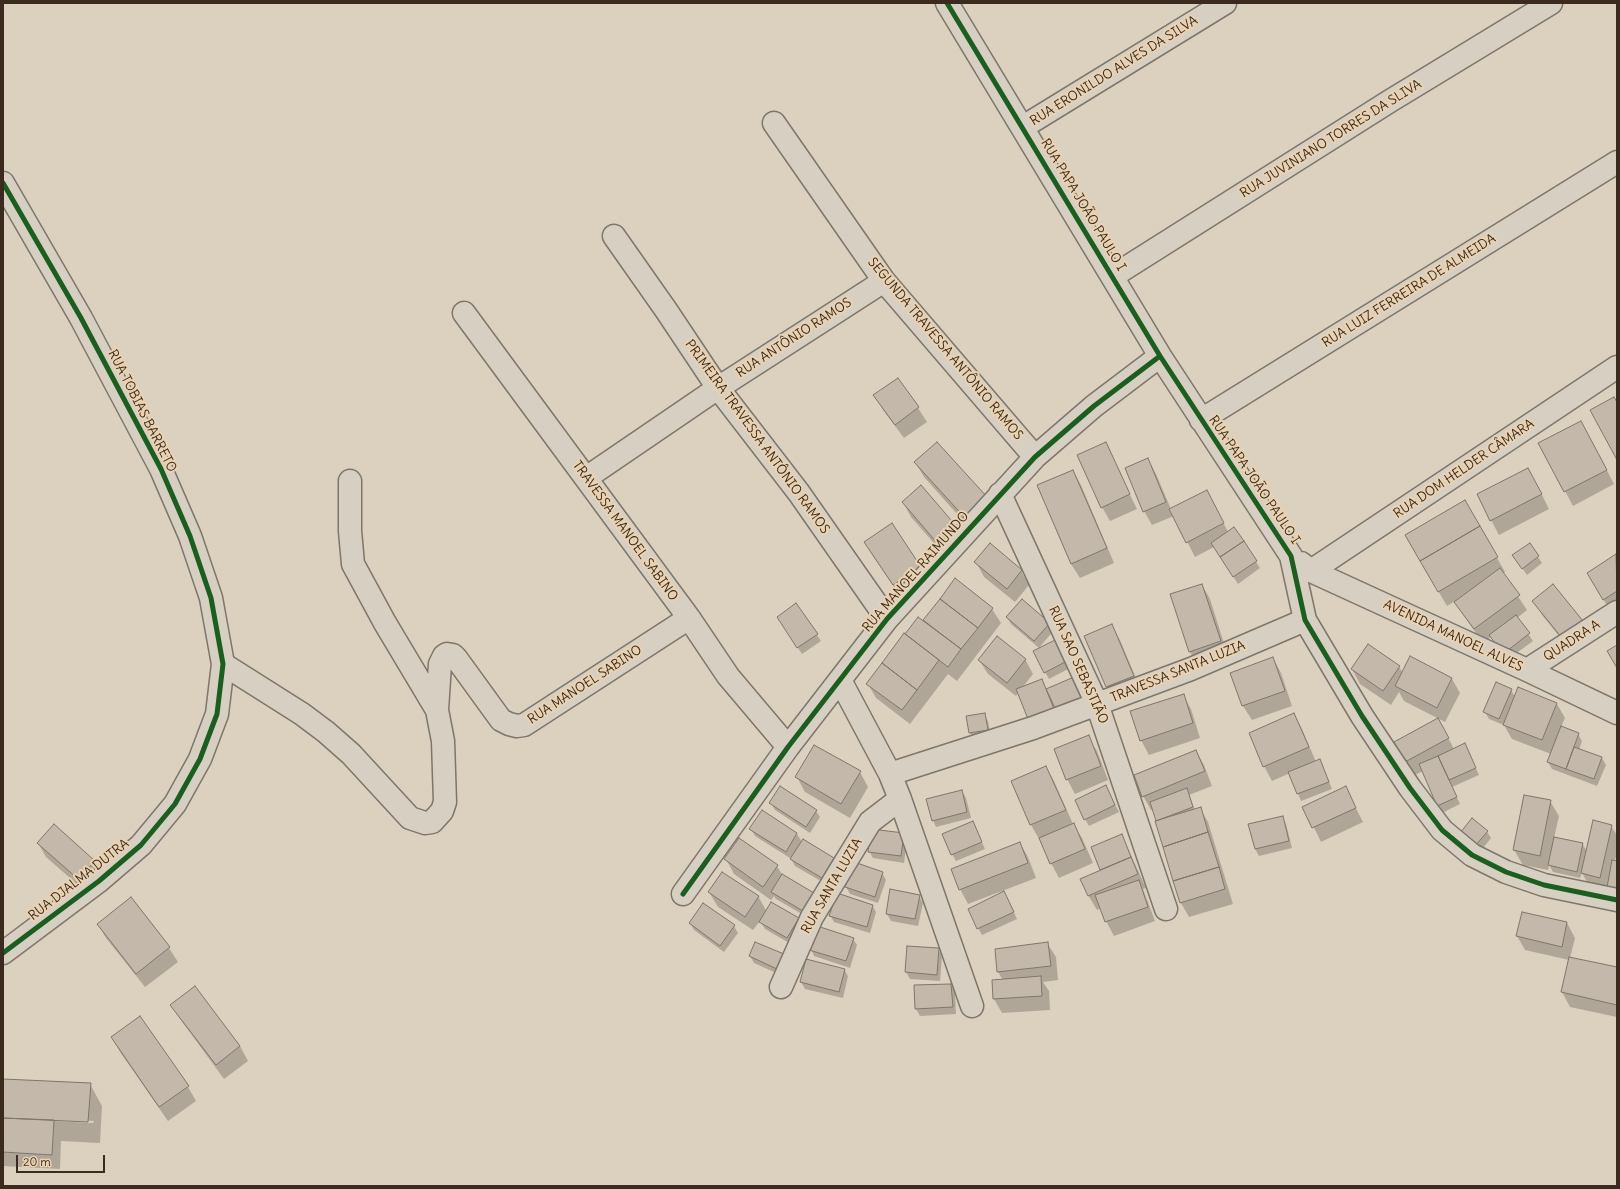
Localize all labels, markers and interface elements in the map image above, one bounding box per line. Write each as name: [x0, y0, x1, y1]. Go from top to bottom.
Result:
street label: RUA ERONILDO ALVES DA SILVA: [1027, 13, 1201, 129]
street label: RUA JUVINIANO TORRES DA SLIVA: [1237, 77, 1425, 201]
street label: RUA PAPA JOÃO PAULO I: [1037, 136, 1129, 274]
street label: RUA LUIZ FERREIRA DE ALMEIDA: [1319, 231, 1499, 351]
street label: SEGUNDA TRAVESSA ANTÔNIO RAMOS: [864, 255, 1026, 443]
street label: RUA ANTÔNIO RAMOS: [733, 295, 855, 381]
street label: PRIMEIRA TRAVESSA ANTÔNIO RAMOS: [681, 337, 833, 537]
street label: RUA TOBIAS BARRETO: [104, 347, 180, 475]
street label: RUA PAPA JOÃO PAULO I: [1205, 413, 1303, 547]
street label: RUA DOM HELDER CÂMARA: [1391, 416, 1537, 522]
street label: TRAVESSA MANOEL SABINO: [569, 458, 681, 604]
street label: RUA MANOEL RAIMUNDO: [859, 509, 973, 635]
street label: AVENIDA MANOEL ALVES: [1381, 597, 1525, 675]
street label: RUA SAO SEBASTIÃO: [1045, 604, 1111, 726]
street label: QUADRA A: [1541, 617, 1603, 665]
street label: TRAVESSA SANTA LUZIA: [1108, 638, 1248, 706]
street label: RUA MANOEL SABINO: [525, 642, 645, 728]
street label: RUA SANTA LUZIA: [798, 835, 866, 937]
street label: RUA DJALMA DUTRA: [26, 836, 132, 924]
scale bar: [18, 1147, 107, 1173]
text: 20 m: [23, 1154, 51, 1169]

